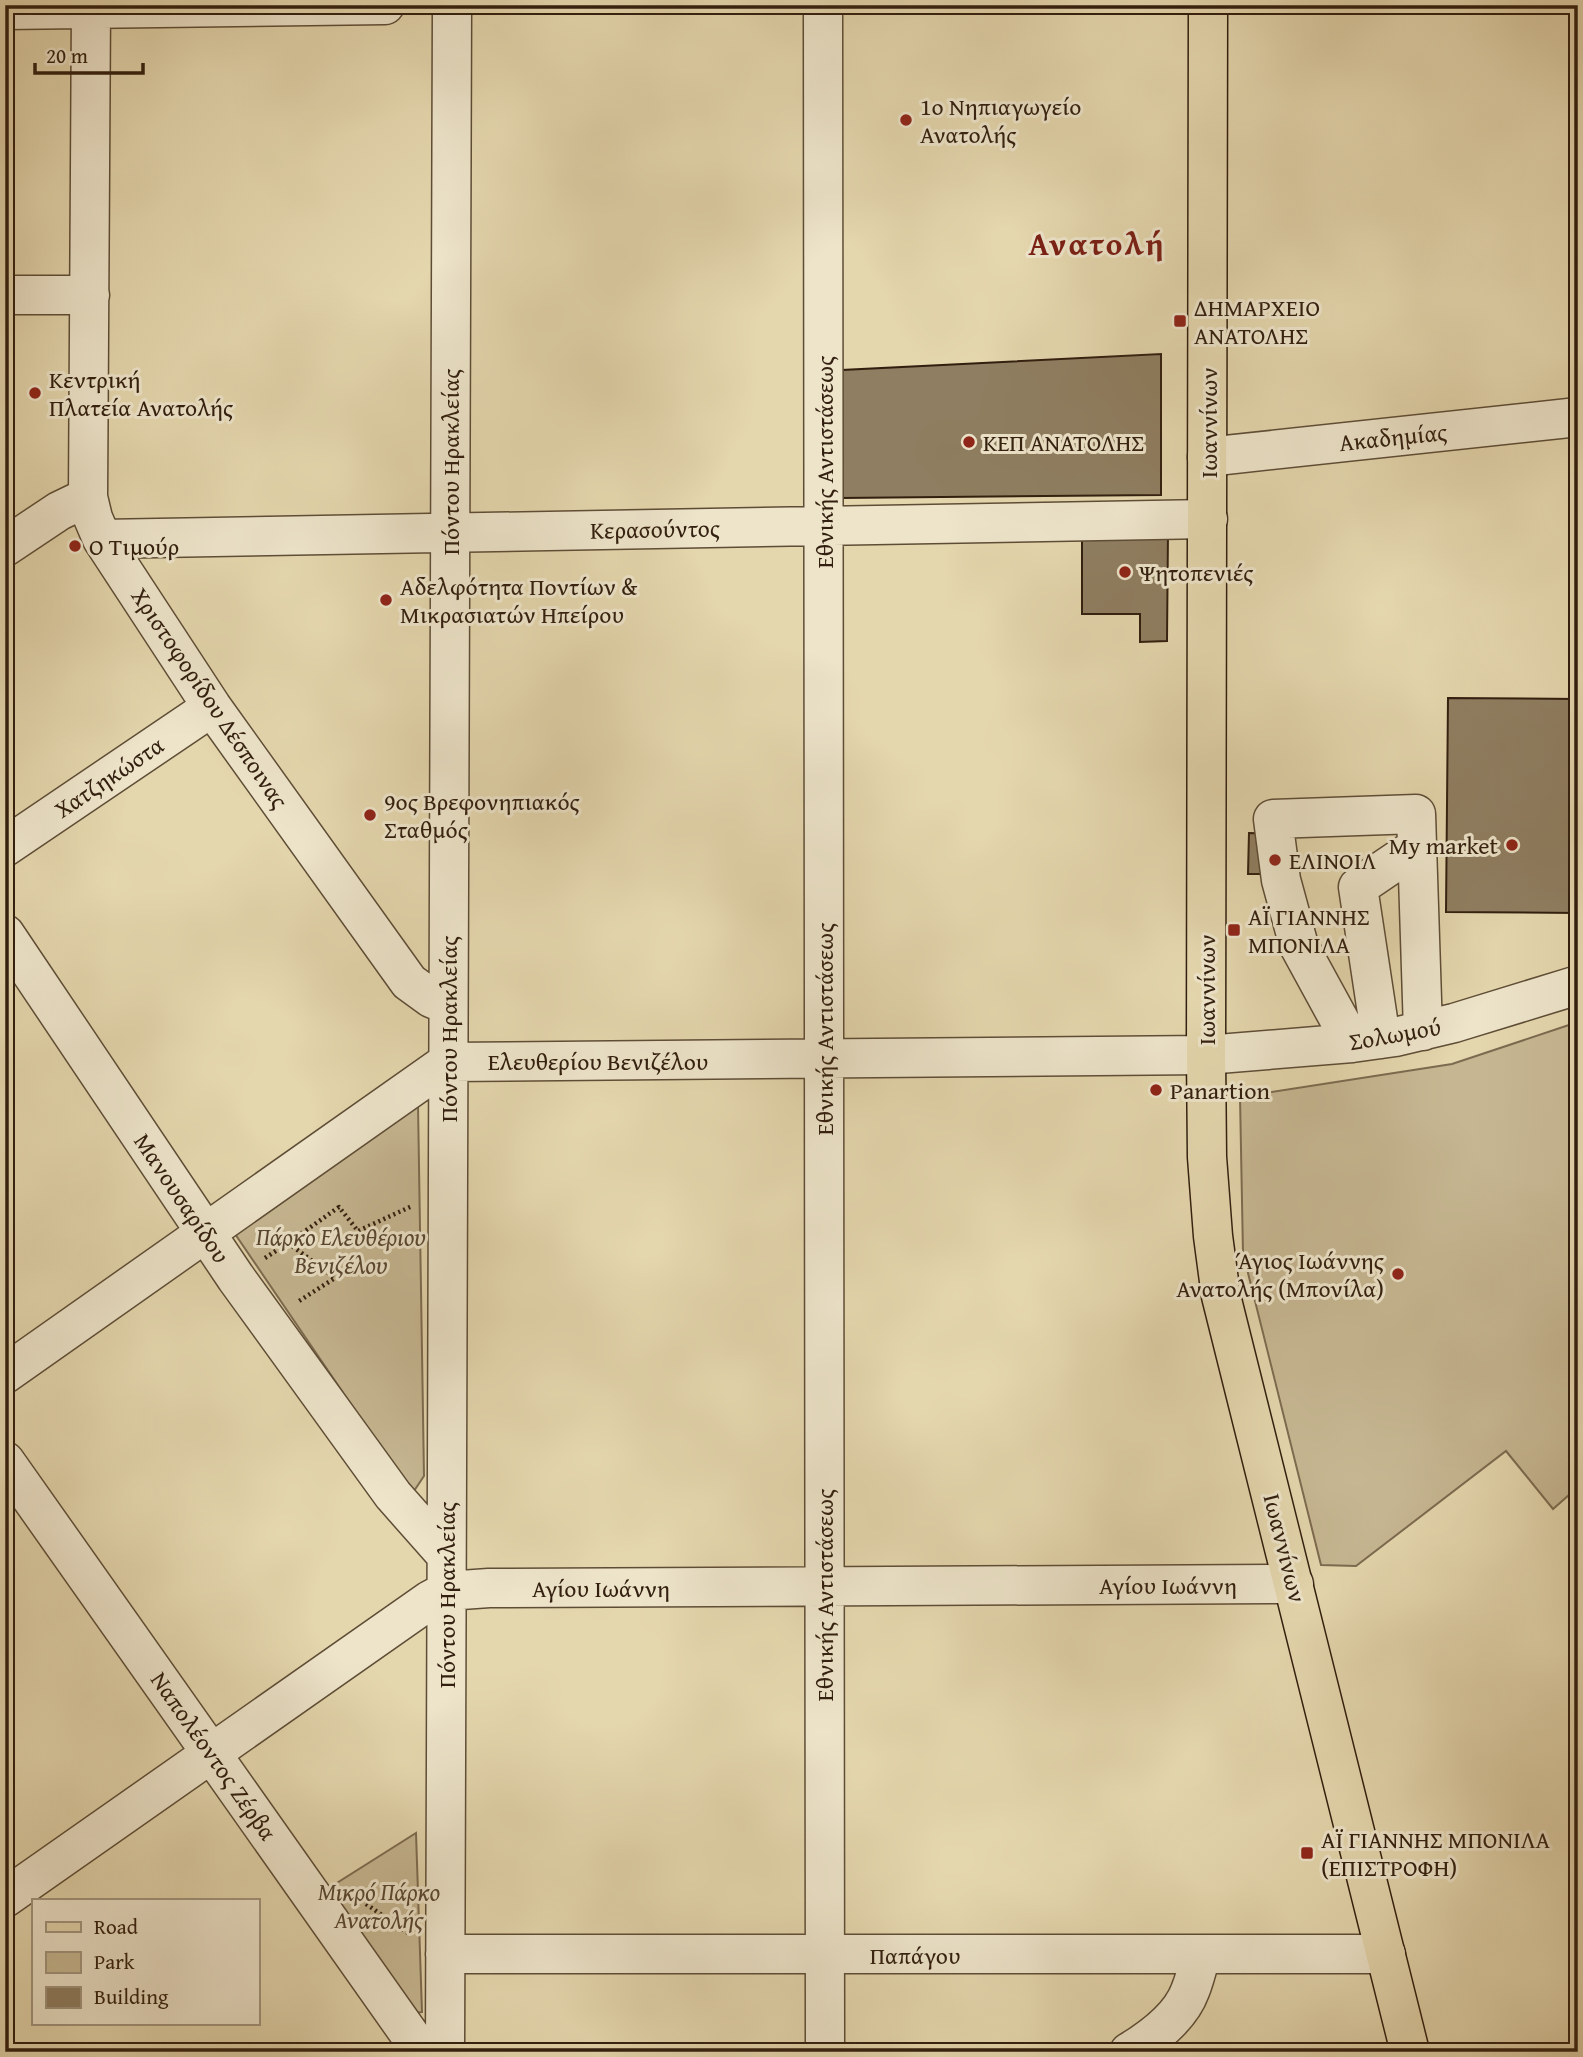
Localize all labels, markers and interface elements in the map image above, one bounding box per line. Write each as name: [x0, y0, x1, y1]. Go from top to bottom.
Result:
scale bar: [35, 32, 144, 76]
text: 20 m: [46, 40, 88, 71]
place label: 1ο Νηπιαγωγείο Ανατολής: [920, 89, 1081, 152]
marker: 1ο Νηπιαγωγείο Ανατολής: [898, 112, 914, 128]
district label: Ανατολή: [1029, 220, 1165, 267]
place label: ΔΗΜΑΡΧΕΙΟ ΑΝΑΤΟΛΗΣ: [1194, 290, 1320, 353]
marker: ΔΗΜΑΡΧΕΙΟ ΑΝΑΤΟΛΗΣ: [1172, 313, 1188, 329]
street label: Εθνικής Αντιστάσεως: [807, 356, 842, 568]
place label: Κεντρική Πλατεία Ανατολής: [49, 362, 233, 425]
street label: Ιωαννίνων: [1191, 367, 1226, 479]
street label: Πόντου Ηρακλείας: [433, 369, 468, 555]
marker: Κεντρική Πλατεία Ανατολής: [27, 385, 43, 401]
street label: Ακαδημίας: [1337, 414, 1449, 460]
place label: ΚΕΠ ΑΝΑΤΟΛΗΣ: [983, 425, 1144, 460]
marker: ΚΕΠ ΑΝΑΤΟΛΗΣ: [961, 434, 977, 450]
street label: Κερασούντος: [590, 510, 720, 548]
place label: Ο Τιμούρ: [89, 529, 179, 564]
marker: Ο Τιμούρ: [67, 538, 83, 554]
place label: Ψητοπενιές: [1138, 555, 1253, 590]
marker: Ψητοπενιές: [1117, 564, 1133, 580]
place label: Αδελφότητα Ποντίων & Μικρασιατών Ηπείρου: [400, 569, 638, 632]
street label: Χριστοφορίδου Δέσποινας: [123, 580, 297, 816]
marker: Αδελφότητα Ποντίων & Μικρασιατών Ηπείρου: [378, 592, 394, 608]
street label: Χατζηκώστα: [47, 727, 171, 827]
place label: 9ος Βρεφονηπιακός Σταθμός: [384, 784, 580, 847]
marker: 9ος Βρεφονηπιακός Σταθμός: [362, 807, 378, 823]
place label: My market: [1389, 828, 1499, 863]
marker: My market: [1504, 837, 1520, 853]
place label: ΕΛΙΝΟΙΛ: [1289, 843, 1376, 878]
marker: ΕΛΙΝΟΙΛ: [1267, 852, 1283, 868]
place label: ΑΪ ΓΙΑΝΝΗΣ ΜΠΟΝΙΛΑ: [1248, 899, 1370, 962]
marker: ΑΪ ΓΙΑΝΝΗΣ ΜΠΟΝΙΛΑ: [1226, 922, 1242, 938]
street label: Εθνικής Αντιστάσεως: [807, 923, 842, 1135]
street label: Ιωαννίνων: [1189, 934, 1224, 1046]
street label: Πόντου Ηρακλείας: [431, 936, 466, 1122]
street label: Σολωμού: [1346, 1009, 1444, 1059]
street label: Ελευθερίου Βενιζέλου: [488, 1044, 708, 1079]
place label: Panartion: [1170, 1073, 1270, 1108]
marker: Panartion: [1148, 1082, 1164, 1098]
street label: Μανουσαρίδου: [126, 1126, 238, 1270]
park label: Πάρκο Ελευθέριου Βενιζέλου: [255, 1219, 426, 1282]
place label: Άγιος Ιωάννης Ανατολής (Μπονίλα): [1176, 1243, 1384, 1306]
marker: Άγιος Ιωάννης Ανατολής (Μπονίλα): [1390, 1266, 1406, 1282]
street label: Εθνικής Αντιστάσεως: [807, 1489, 842, 1701]
street label: Ιωαννίνων: [1255, 1490, 1315, 1606]
street label: Πόντου Ηρακλείας: [429, 1502, 464, 1688]
street label: Αγίου Ιωάννη: [1099, 1568, 1237, 1603]
street label: Αγίου Ιωάννη: [532, 1571, 670, 1606]
street label: Ναπολέοντος Ζέρβα: [142, 1664, 286, 1848]
place label: ΑΪ ΓΙΑΝΝΗΣ ΜΠΟΝΙΛΑ (ΕΠΙΣΤΡΟΦΗ): [1321, 1822, 1550, 1885]
marker: ΑΪ ΓΙΑΝΝΗΣ ΜΠΟΝΙΛΑ (ΕΠΙΣΤΡΟΦΗ): [1299, 1845, 1315, 1861]
park label: Μικρό Πάρκο Ανατολής: [318, 1874, 440, 1937]
legend: [32, 1899, 259, 2025]
text: Road: [94, 1911, 139, 1942]
street label: Παπάγου: [870, 1938, 960, 1973]
text: Park: [94, 1946, 135, 1977]
text: Building: [94, 1981, 169, 2012]

